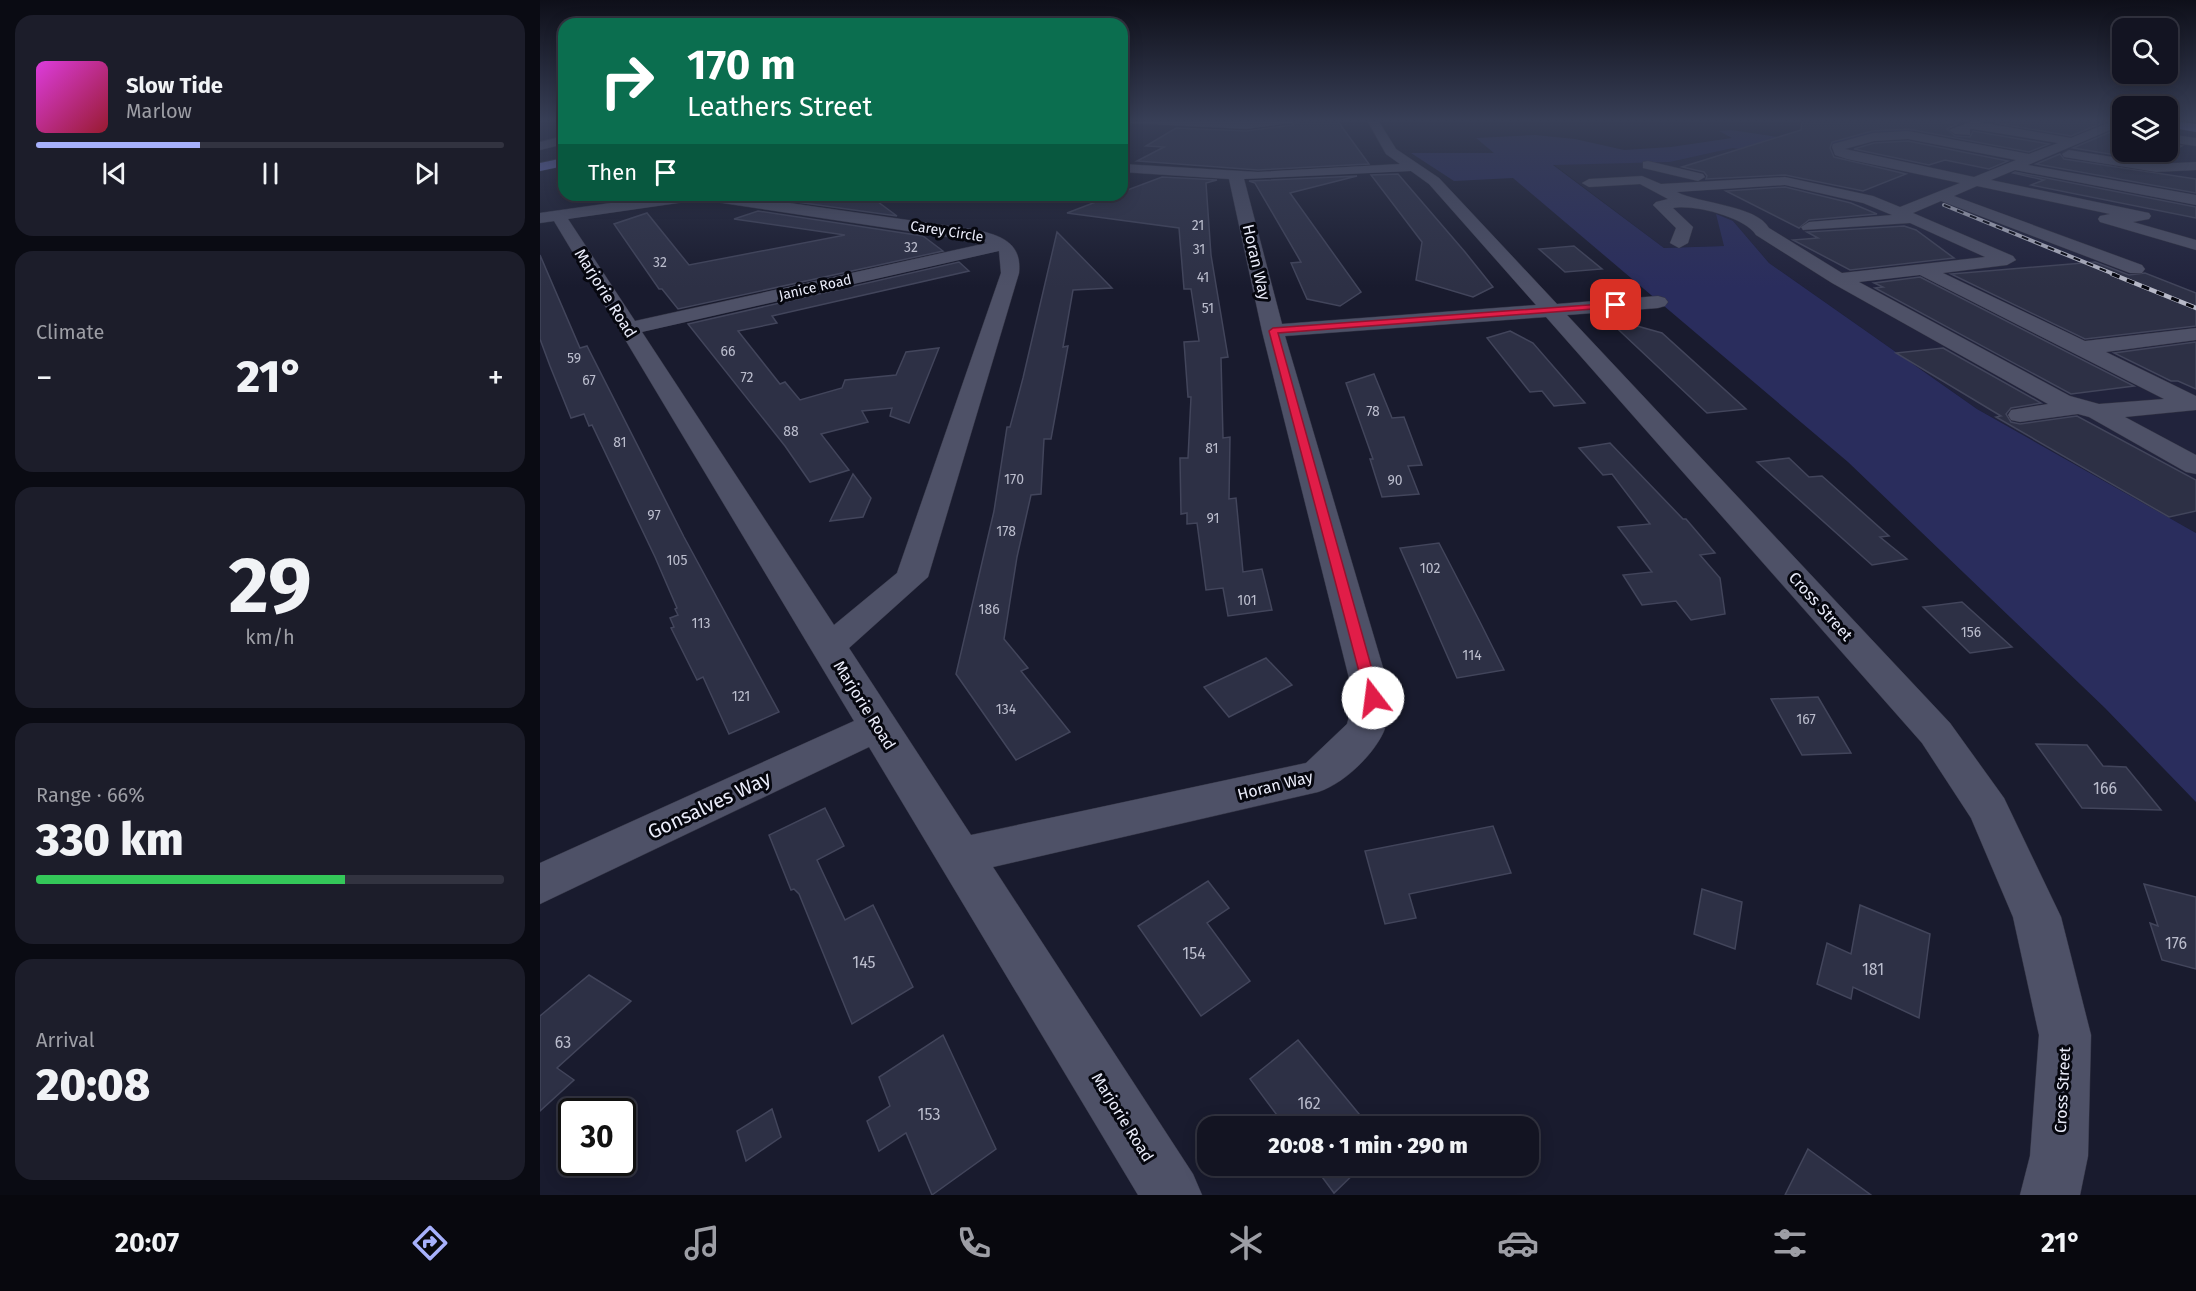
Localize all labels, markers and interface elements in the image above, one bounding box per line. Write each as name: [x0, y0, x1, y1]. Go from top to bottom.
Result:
map controls: [2112, 18, 2178, 162]
button: search: [2112, 18, 2178, 84]
text: 170 m: [687, 40, 796, 90]
icon: right: [588, 42, 666, 120]
text: Slow Tide: [126, 72, 223, 99]
text: Leathers Street: [687, 91, 872, 123]
button: layers: [2112, 96, 2178, 162]
text: Marlow: [126, 99, 192, 123]
icon: arrive: [649, 156, 682, 189]
icon: previous: [98, 157, 131, 190]
icon: pause: [254, 157, 287, 190]
icon: next: [410, 157, 443, 190]
text: Then: [588, 159, 637, 186]
street label: Carey Circle: [909, 217, 985, 246]
house number: 21: [1192, 217, 1204, 234]
street label: Horan Way: [1239, 222, 1274, 302]
house number: 32: [904, 239, 918, 256]
house number: 31: [1193, 241, 1205, 258]
street label: Marjorie Road: [571, 245, 641, 341]
house number: 32: [653, 254, 667, 271]
house number: 41: [1197, 269, 1209, 286]
street label: Janice Road: [777, 271, 853, 304]
pin: [1590, 279, 1641, 330]
icon: arrive: [1599, 288, 1632, 321]
house number: 51: [1202, 300, 1214, 317]
text: Climate: [36, 320, 104, 344]
house number: 66: [721, 343, 735, 360]
text: 21°: [236, 350, 304, 404]
house number: 59: [567, 350, 581, 367]
text: −: [36, 358, 53, 398]
text: +: [488, 358, 504, 398]
house number: 72: [741, 369, 754, 386]
house number: 67: [582, 372, 596, 389]
house number: 78: [1366, 403, 1380, 420]
house number: 88: [783, 423, 799, 440]
house number: 81: [613, 434, 627, 451]
house number: 81: [1205, 440, 1219, 457]
house number: 170: [1004, 471, 1024, 488]
house number: 90: [1387, 472, 1403, 489]
house number: 97: [647, 507, 661, 524]
house number: 91: [1206, 510, 1220, 527]
house number: 178: [996, 523, 1016, 540]
text: 29: [228, 539, 312, 633]
house number: 105: [667, 552, 687, 569]
house number: 102: [1420, 560, 1440, 577]
street label: Cross Street: [1785, 568, 1857, 645]
house number: 101: [1237, 592, 1257, 609]
house number: 186: [978, 601, 1000, 618]
house number: 113: [692, 615, 710, 632]
house number: 156: [1961, 624, 1981, 641]
text: km/h: [245, 625, 295, 649]
house number: 114: [1462, 647, 1482, 664]
street label: Marjorie Road: [830, 657, 900, 753]
position arrow: [1341, 666, 1405, 730]
house number: 121: [732, 688, 750, 705]
house number: 134: [996, 701, 1017, 718]
house number: 167: [1796, 711, 1816, 728]
street label: Gonsalves Way: [644, 766, 775, 844]
street label: Horan Way: [1235, 767, 1315, 804]
house number: 166: [2093, 779, 2117, 798]
text: Range · 66%: [36, 783, 145, 807]
text: 330 km: [36, 813, 184, 867]
house number: 176: [2165, 934, 2187, 953]
house number: 154: [1182, 944, 1206, 963]
house number: 145: [852, 953, 876, 972]
house number: 181: [1862, 960, 1884, 979]
text: Arrival: [36, 1028, 95, 1052]
house number: 63: [555, 1033, 571, 1052]
street label: Cross Street: [2051, 1046, 2074, 1134]
text: 20:08: [36, 1058, 150, 1112]
street label: Marjorie Road: [1088, 1069, 1158, 1165]
house number: 162: [1297, 1094, 1321, 1113]
speed limit sign: 30: [558, 1098, 636, 1176]
house number: 153: [918, 1105, 940, 1124]
text: 20:08 · 1 min · 290 m: [1268, 1132, 1468, 1159]
icon: directions: [409, 1222, 451, 1264]
icon: music: [681, 1222, 723, 1264]
icon: phone: [953, 1222, 995, 1264]
icon: climate: [1225, 1222, 1267, 1264]
icon: car: [1497, 1222, 1539, 1264]
icon: filters: [1769, 1222, 1811, 1264]
text: 20:07: [115, 1227, 179, 1259]
text: 21°: [2041, 1227, 2081, 1259]

